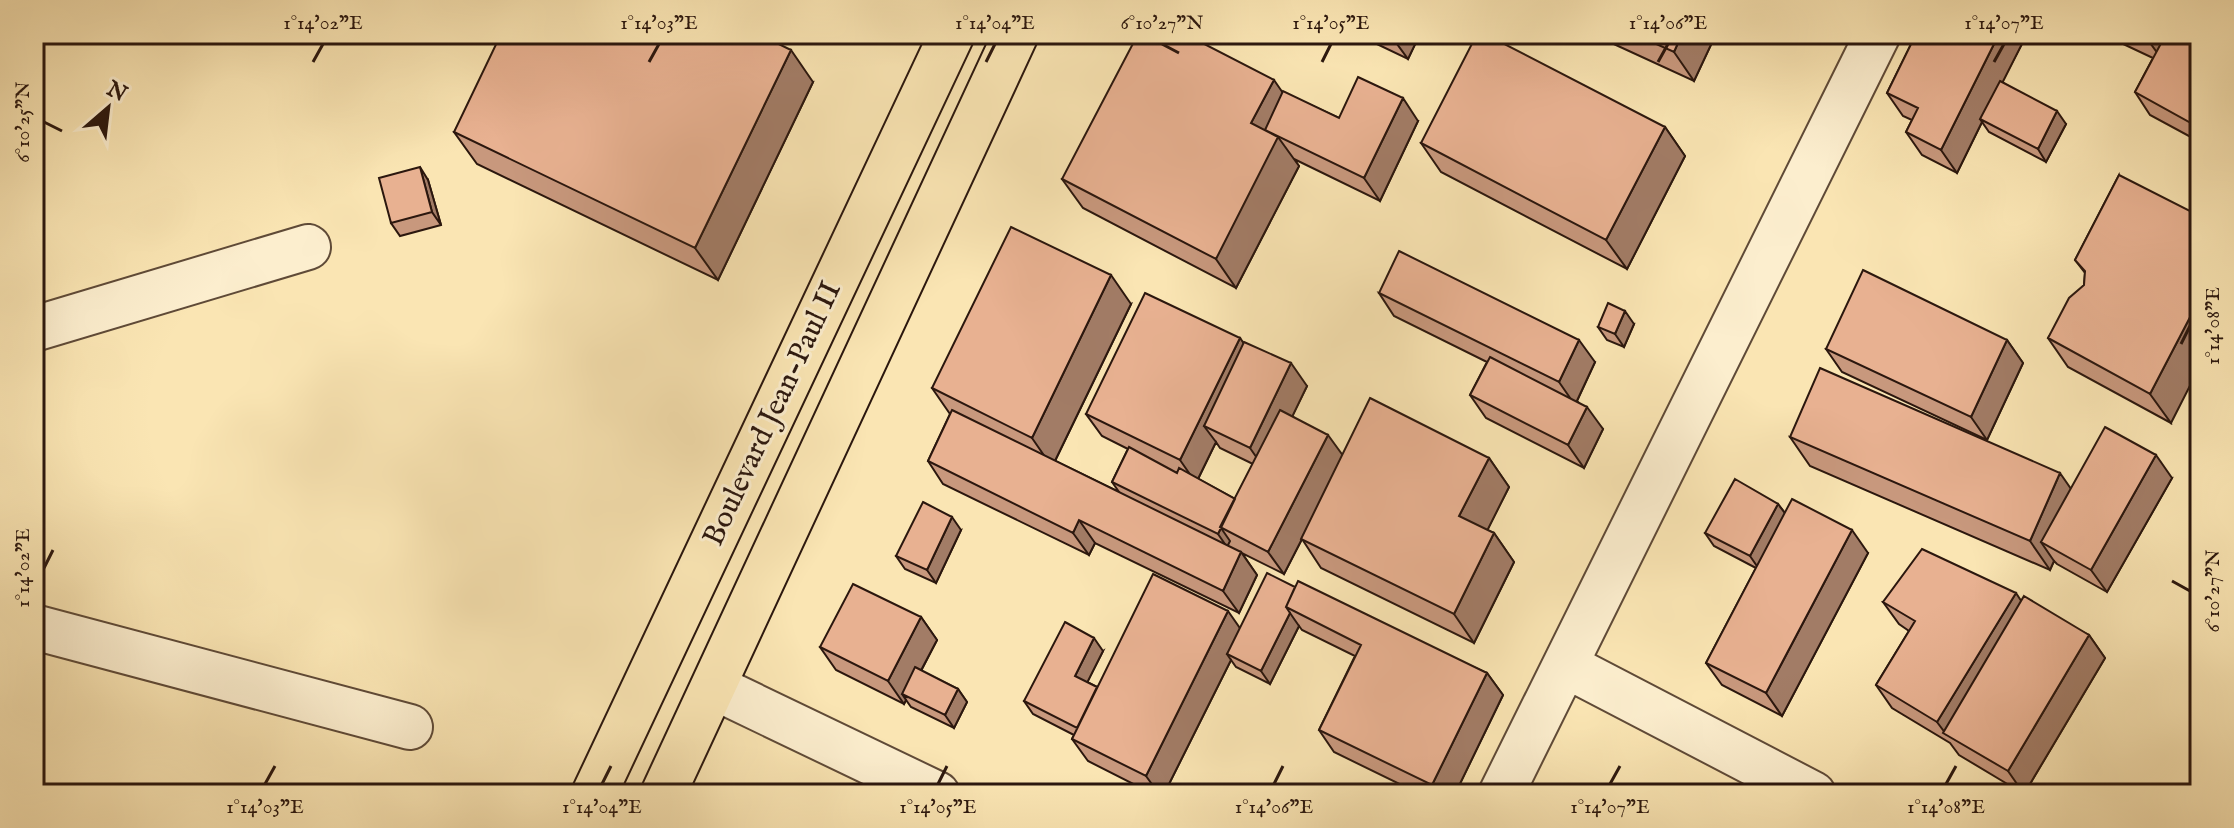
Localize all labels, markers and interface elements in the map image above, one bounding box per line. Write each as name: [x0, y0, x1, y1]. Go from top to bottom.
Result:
text: 1°14'02"E: [283, 11, 363, 36]
text: 1°14'03"E: [620, 11, 698, 36]
text: 1°14'04"E: [955, 11, 1035, 36]
text: 6°10'27"N: [1120, 11, 1204, 36]
text: 1°14'05"E: [1292, 11, 1370, 36]
text: 1°14'06"E: [1629, 11, 1707, 36]
text: 1°14'07"E: [1964, 11, 2044, 36]
north arrow: [68, 68, 148, 148]
text: N: [101, 75, 131, 109]
text: 6°10'25"N: [11, 81, 36, 163]
street label: Boulevard Jean-Paul II: [695, 276, 851, 552]
text: 1°14'08"E: [2201, 287, 2226, 365]
text: 1°14'02"E: [11, 528, 36, 608]
text: 6°10'27"N: [2201, 549, 2226, 633]
text: 1°14'03"E: [226, 795, 304, 820]
text: 1°14'04"E: [562, 795, 642, 820]
text: 1°14'05"E: [899, 795, 977, 820]
text: 1°14'06"E: [1235, 795, 1313, 820]
text: 1°14'07"E: [1570, 795, 1650, 820]
text: 1°14'08"E: [1907, 795, 1985, 820]

